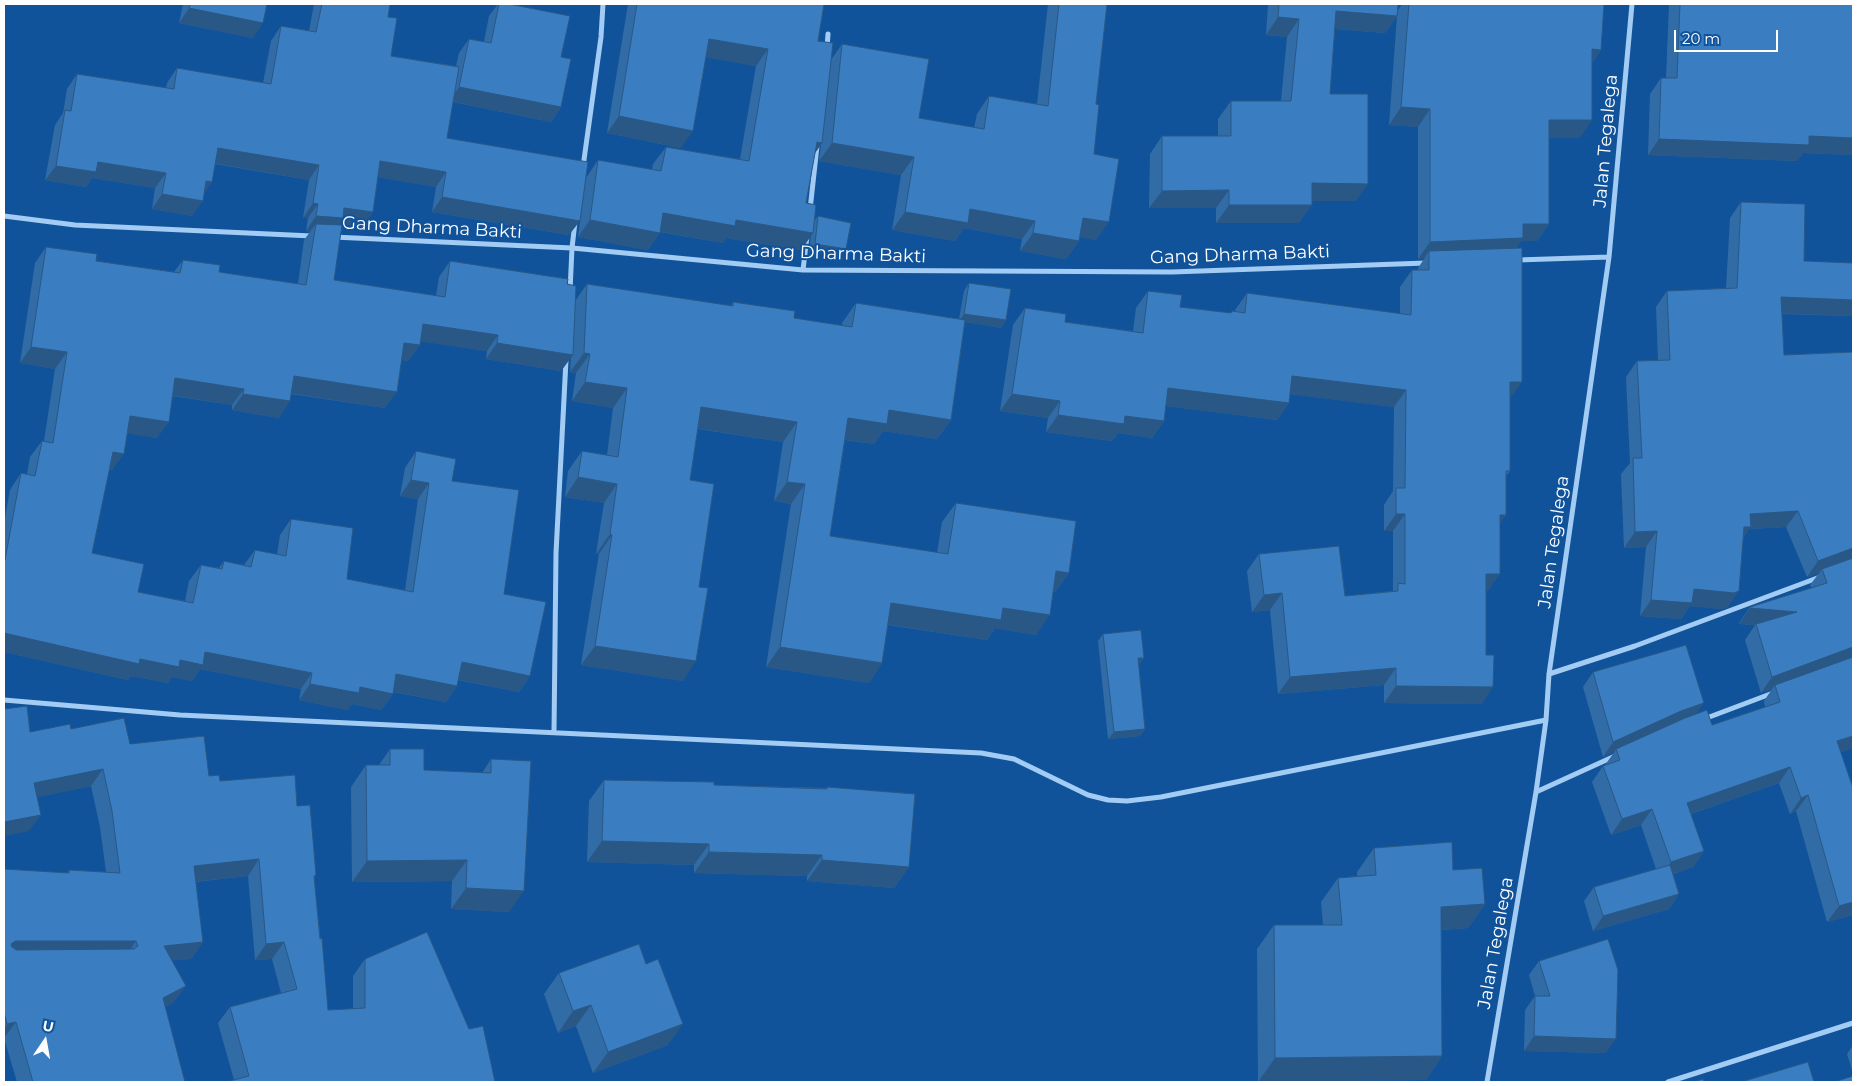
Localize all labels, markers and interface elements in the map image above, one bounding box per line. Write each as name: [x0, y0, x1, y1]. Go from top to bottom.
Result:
scale bar: [1677, 20, 1781, 52]
text: 20 m: [1682, 29, 1720, 48]
street label: Jalan Tegalega: [1589, 73, 1623, 209]
street label: Gang Dharma Bakti: [342, 213, 522, 243]
street label: Gang Dharma Bakti: [746, 240, 926, 268]
street label: Gang Dharma Bakti: [1150, 241, 1330, 269]
street label: Jalan Tegalega: [1534, 474, 1574, 610]
street label: Jalan Tegalega: [1474, 875, 1518, 1011]
north arrow: [20, 1016, 70, 1066]
text: U: [41, 1016, 55, 1036]

